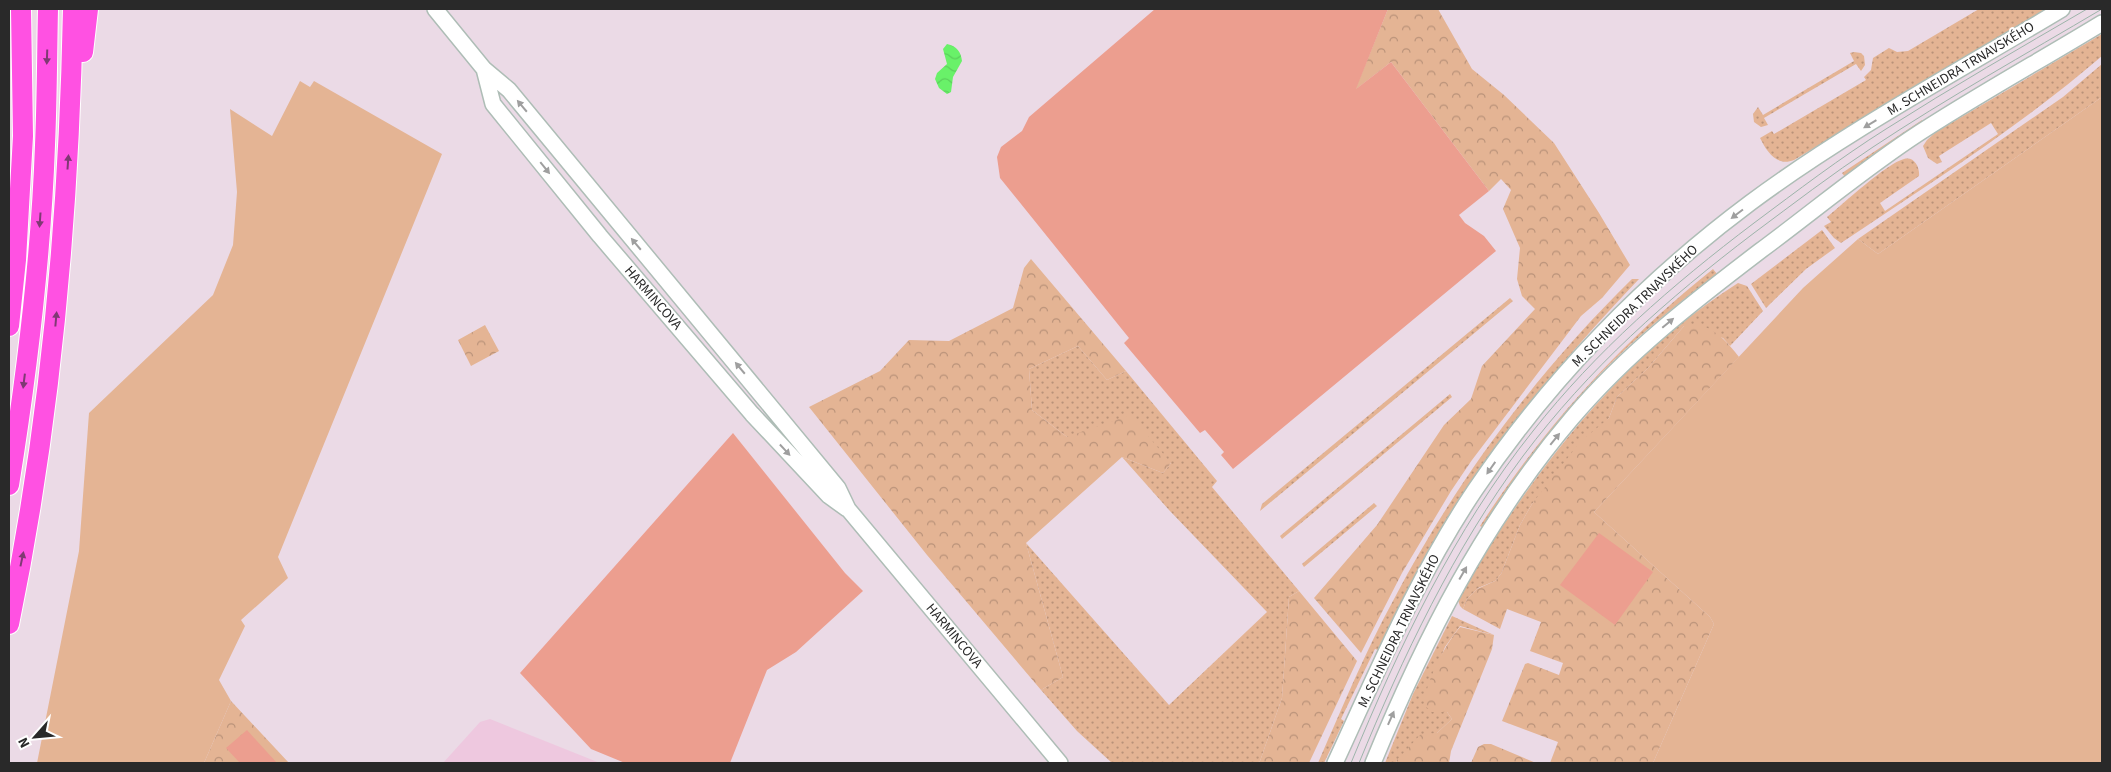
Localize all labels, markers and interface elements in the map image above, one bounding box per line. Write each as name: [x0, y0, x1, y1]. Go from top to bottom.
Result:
street label: M. SCHNEIDRA TRNAVSKÉHO: [1884, 17, 2038, 121]
one-way arrow: [43, 50, 51, 66]
one-way arrow: [517, 100, 528, 113]
one-way arrow: [1864, 119, 1877, 129]
one-way arrow: [65, 153, 73, 169]
one-way arrow: [539, 161, 550, 174]
one-way arrow: [1731, 208, 1744, 219]
one-way arrow: [36, 212, 44, 228]
one-way arrow: [630, 237, 641, 250]
street label: M. SCHNEIDRA TRNAVSKÉHO: [1567, 240, 1703, 372]
street label: HARMINCOVA: [620, 262, 687, 335]
one-way arrow: [52, 311, 60, 327]
one-way arrow: [1662, 317, 1675, 328]
one-way arrow: [734, 363, 746, 375]
one-way arrow: [20, 374, 28, 390]
one-way arrow: [1550, 433, 1561, 446]
one-way arrow: [779, 443, 791, 455]
one-way arrow: [1486, 461, 1496, 475]
one-way arrow: [18, 551, 26, 566]
street label: M. SCHNEIDRA TRNAVSKÉHO: [1353, 551, 1445, 711]
one-way arrow: [1459, 566, 1468, 579]
street label: HARMINCOVA: [921, 599, 987, 673]
one-way arrow: [1388, 711, 1396, 725]
north arrow: [10, 712, 60, 762]
text: N: [13, 734, 35, 751]

